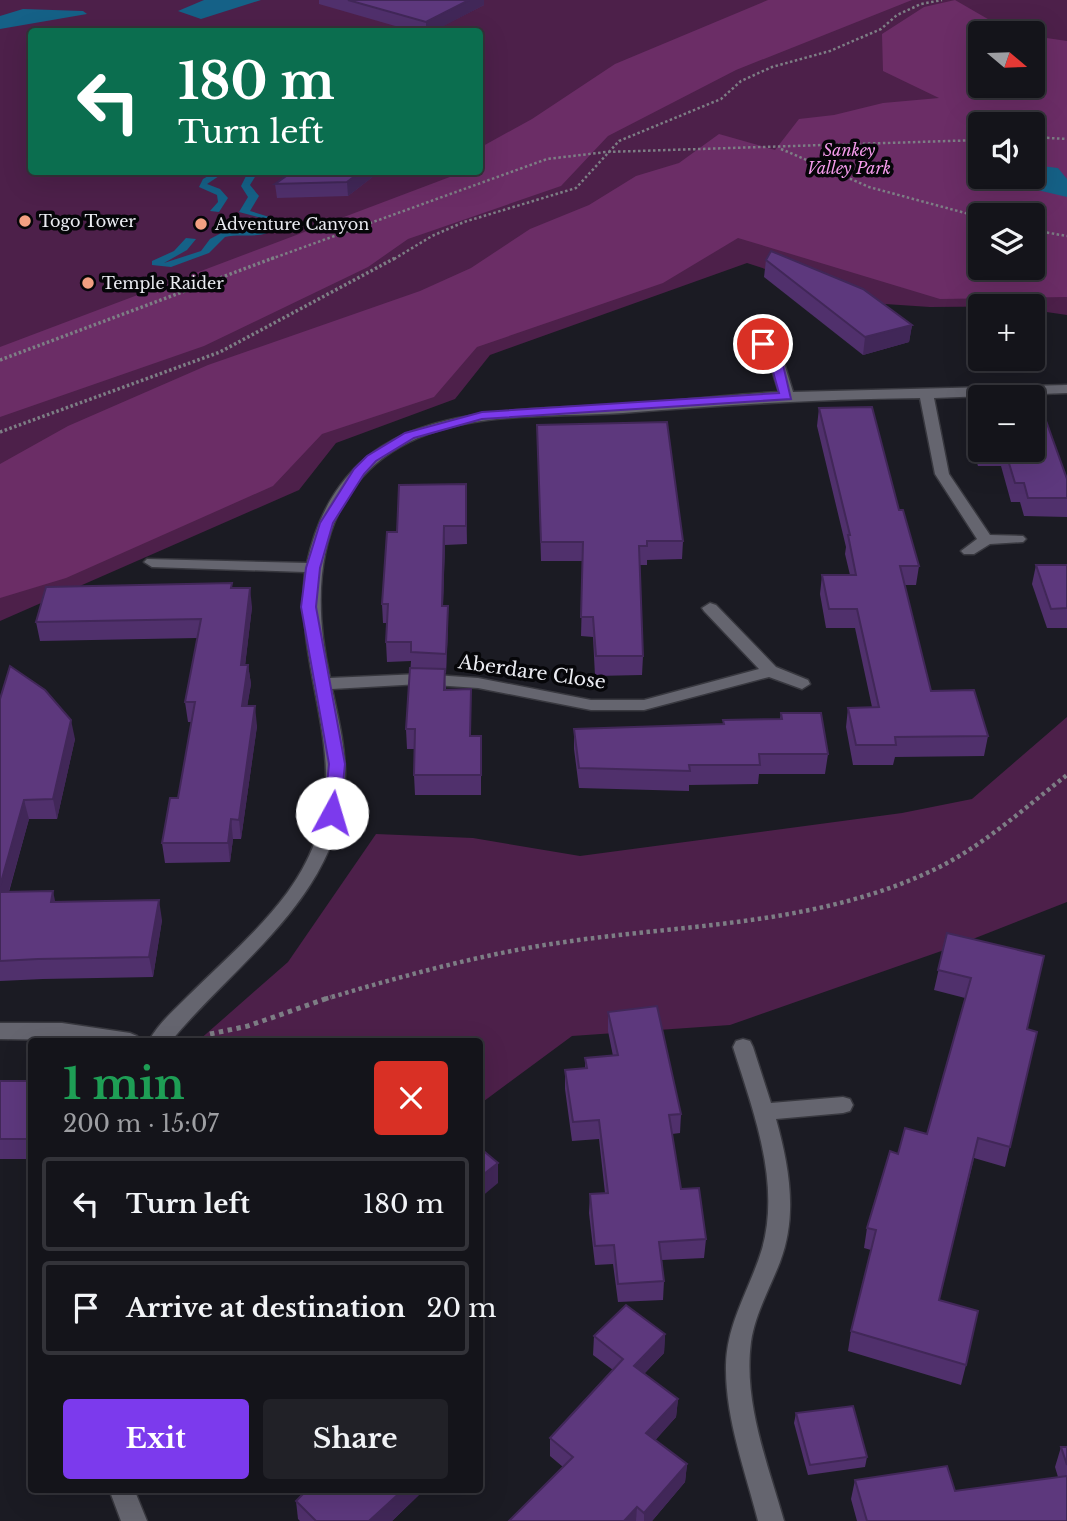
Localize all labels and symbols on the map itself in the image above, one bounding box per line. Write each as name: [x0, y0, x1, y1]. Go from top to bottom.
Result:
north arrow: [968, 21, 1045, 98]
park label: Sankey Valley Park: [807, 140, 891, 178]
place label: Togo Tower: [39, 211, 136, 231]
marker: Togo Tower: [17, 213, 33, 229]
place label: Adventure Canyon: [214, 214, 369, 234]
marker: Adventure Canyon: [193, 216, 209, 232]
place label: Temple Raider: [102, 273, 224, 293]
marker: Temple Raider: [80, 275, 96, 291]
pin: [733, 314, 793, 374]
street label: Aberdare Close: [456, 650, 607, 694]
position arrow: [295, 776, 369, 850]

